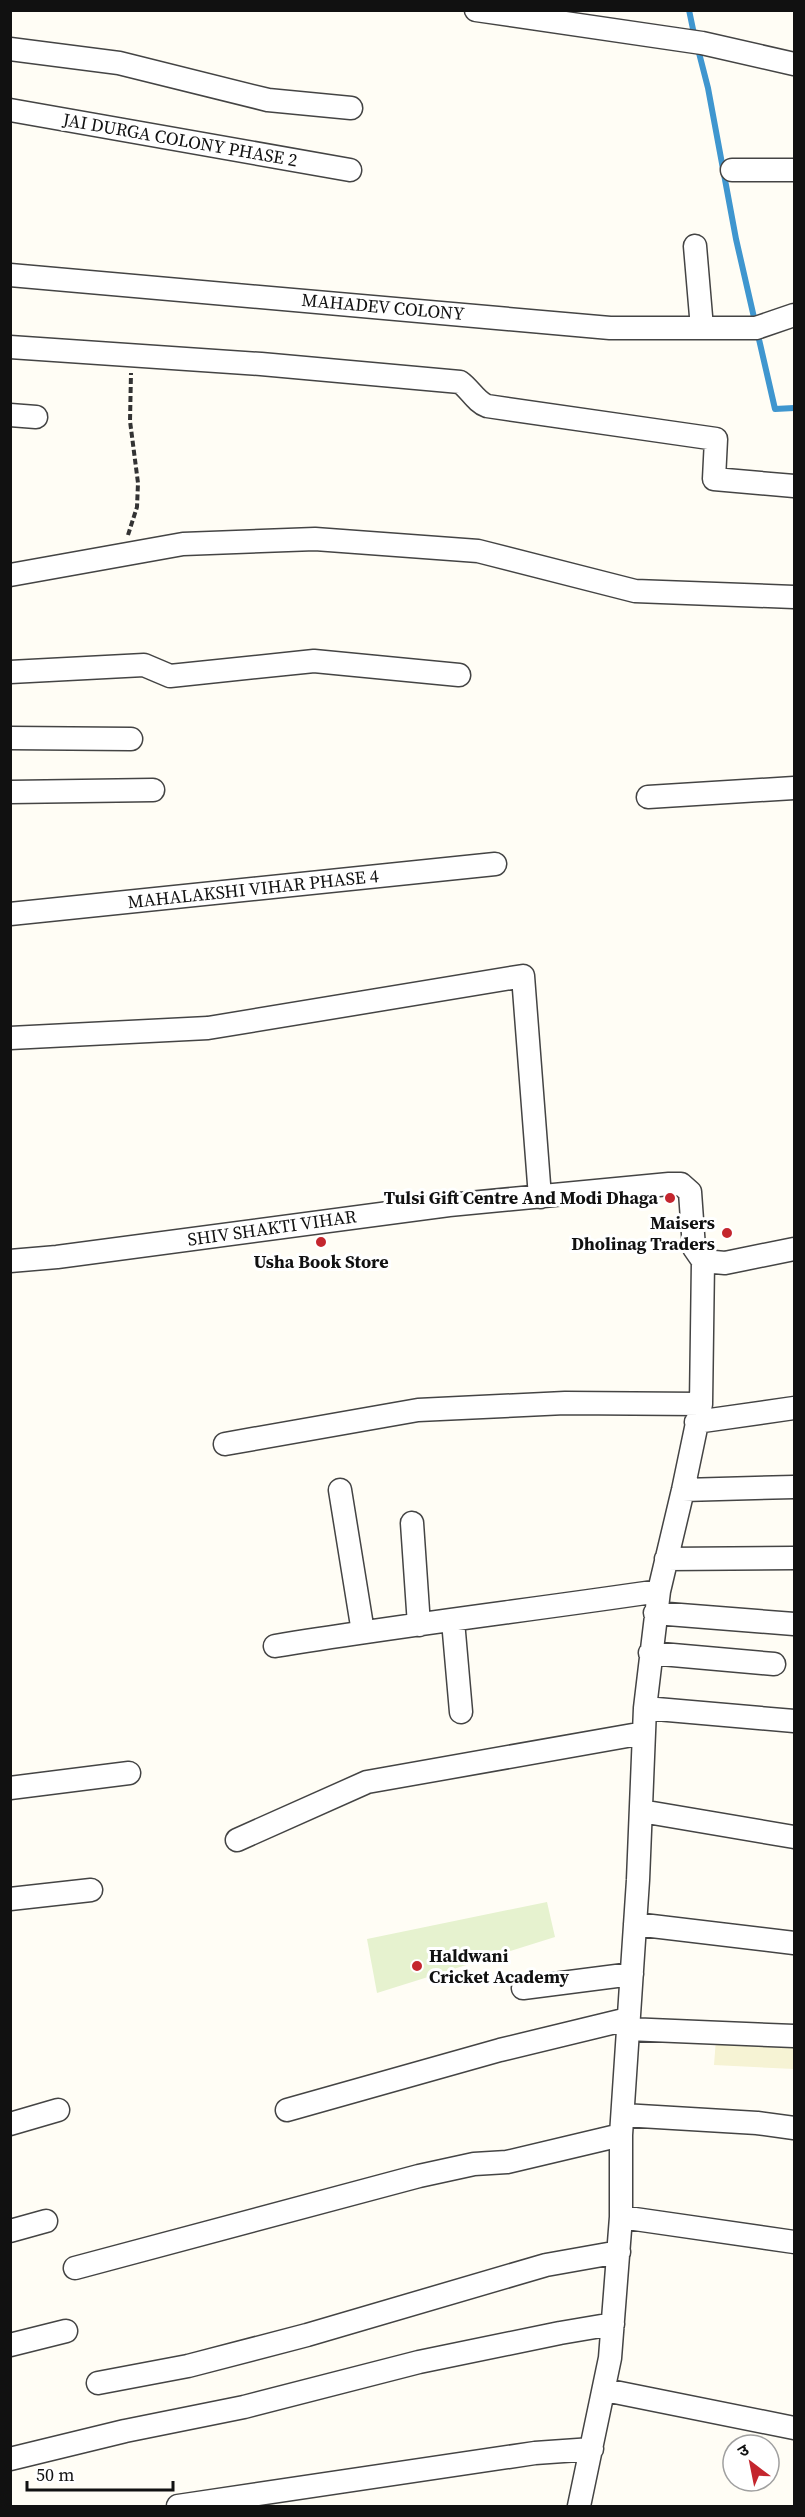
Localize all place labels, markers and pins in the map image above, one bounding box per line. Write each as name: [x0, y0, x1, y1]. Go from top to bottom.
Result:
place label: Tulsi Gift Centre And Modi Dhaga: [384, 1185, 658, 1210]
marker: Tulsi Gift Centre And Modi Dhaga: [663, 1191, 677, 1205]
place label: Maisers Dholinag Traders: [571, 1210, 715, 1256]
marker: Maisers Dholinag Traders: [720, 1226, 734, 1240]
marker: Usha Book Store: [314, 1235, 328, 1249]
place label: Usha Book Store: [253, 1249, 389, 1274]
place label: Haldwani Cricket Academy: [429, 1943, 569, 1989]
marker: Haldwani Cricket Academy: [410, 1959, 424, 1973]

